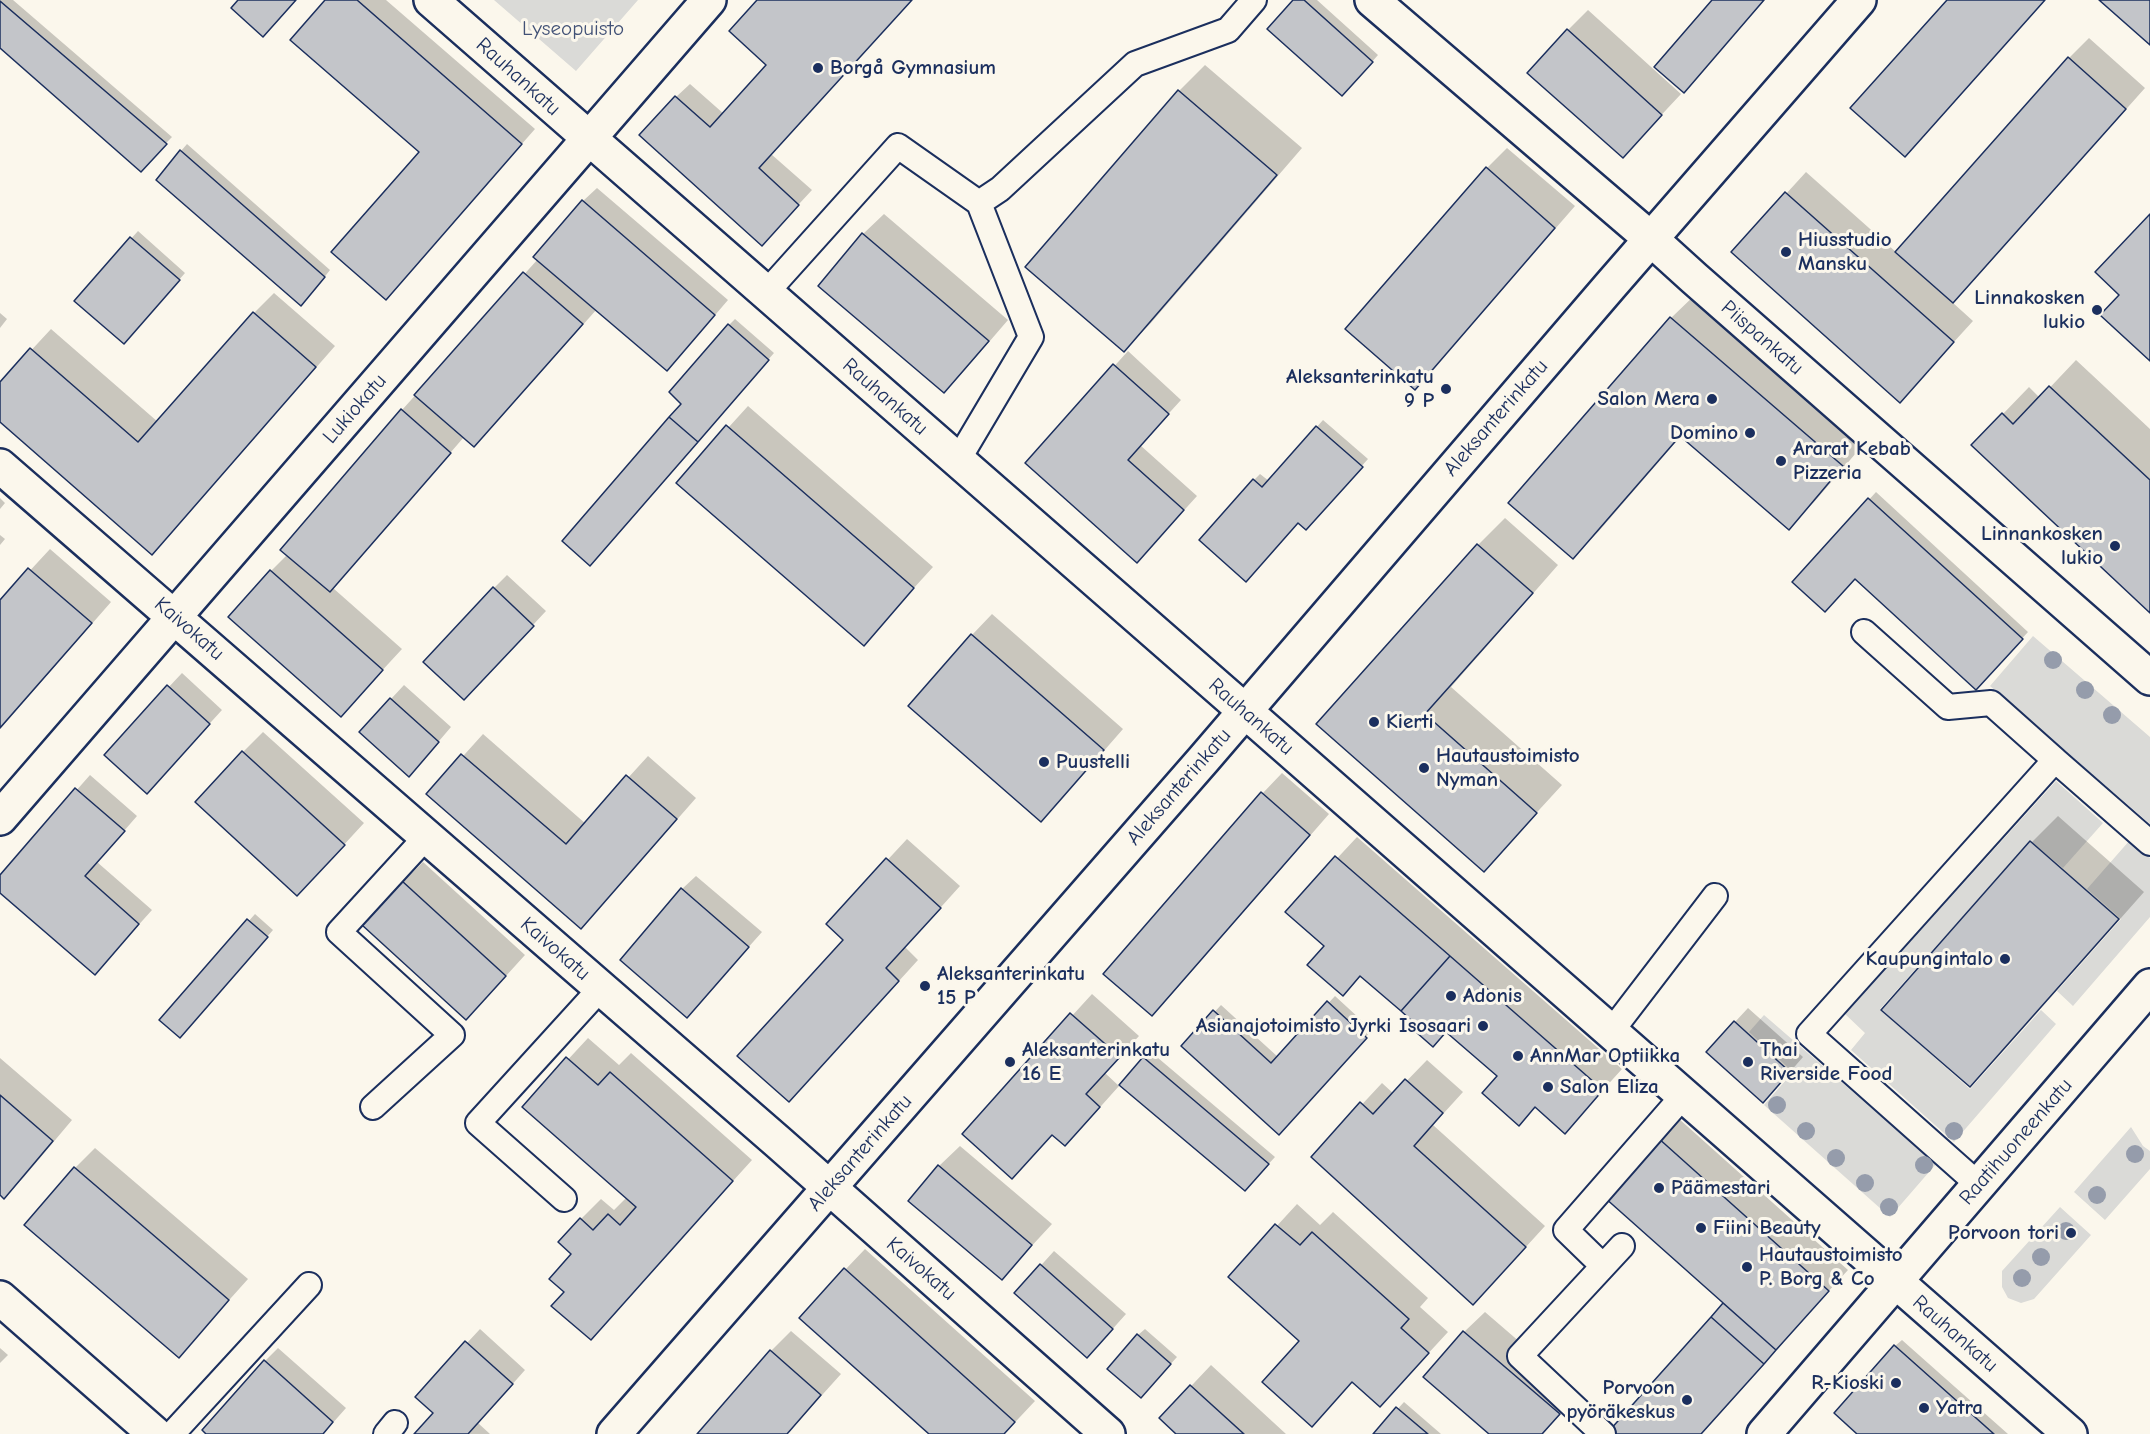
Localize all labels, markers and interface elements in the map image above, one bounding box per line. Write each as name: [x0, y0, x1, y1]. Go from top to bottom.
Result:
park label: Lyseopuisto: [522, 16, 624, 42]
street label: Rauhankatu: [471, 33, 565, 121]
place label: Borgå Gymnasium: [830, 55, 996, 81]
marker: Borgå Gymnasium: [811, 61, 825, 75]
place label: Hiusstudio Mansku: [1798, 227, 1892, 277]
marker: Hiusstudio Mansku: [1779, 245, 1793, 259]
place label: Linnakosken lukio: [1974, 285, 2085, 335]
street label: Piispankatu: [1716, 295, 1808, 381]
marker: Linnakosken lukio: [2090, 303, 2104, 317]
street label: Rauhankatu: [837, 353, 933, 441]
street label: Aleksanterinkatu: [1438, 354, 1554, 482]
place label: Aleksanterinkatu 9 P: [1286, 364, 1434, 414]
street label: Lukiokatu: [318, 369, 392, 449]
marker: Aleksanterinkatu 9 P: [1439, 382, 1453, 396]
place label: Salon Mera: [1597, 386, 1700, 412]
marker: Salon Mera: [1705, 392, 1719, 406]
place label: Domino: [1670, 420, 1738, 446]
marker: Domino: [1743, 426, 1757, 440]
place label: Ararat Kebab Pizzeria: [1793, 436, 1911, 486]
marker: Ararat Kebab Pizzeria: [1774, 454, 1788, 468]
place label: Linnankosken lukio: [1981, 521, 2103, 571]
marker: Linnankosken lukio: [2108, 539, 2122, 553]
street label: Kaivokatu: [149, 592, 229, 666]
street label: Rauhankatu: [1203, 673, 1299, 761]
place label: Kierti: [1386, 709, 1434, 735]
marker: Kierti: [1367, 715, 1381, 729]
street label: Aleksanterinkatu: [1121, 723, 1237, 851]
place label: Hautaustoimisto Nyman: [1436, 743, 1580, 793]
place label: Puustelli: [1056, 749, 1130, 775]
marker: Puustelli: [1037, 755, 1051, 769]
marker: Hautaustoimisto Nyman: [1417, 761, 1431, 775]
street label: Kaivokatu: [515, 912, 595, 986]
place label: Kaupungintalo: [1866, 946, 1993, 972]
marker: Kaupungintalo: [1998, 952, 2012, 966]
place label: Aleksanterinkatu 15 P: [937, 961, 1085, 1011]
marker: Aleksanterinkatu 15 P: [918, 979, 932, 993]
place label: Adonis: [1463, 983, 1522, 1009]
marker: Adonis: [1444, 989, 1458, 1003]
place label: Asianajotoimisto Jyrki Isosaari: [1196, 1013, 1471, 1039]
marker: Asianajotoimisto Jyrki Isosaari: [1476, 1019, 1490, 1033]
place label: Aleksanterinkatu 16 E: [1022, 1037, 1170, 1087]
place label: Thai Riverside Food: [1760, 1037, 1892, 1087]
place label: AnnMar Optiikka: [1530, 1043, 1680, 1069]
marker: AnnMar Optiikka: [1511, 1049, 1525, 1063]
marker: Aleksanterinkatu 16 E: [1003, 1055, 1017, 1069]
marker: Thai Riverside Food: [1741, 1055, 1755, 1069]
place label: Salon Eliza: [1560, 1074, 1659, 1100]
street label: Raatihuoneenkatu: [1954, 1074, 2078, 1210]
marker: Salon Eliza: [1541, 1080, 1555, 1094]
street label: Aleksanterinkatu: [802, 1089, 918, 1217]
place label: Päämestari: [1671, 1175, 1771, 1201]
marker: Päämestari: [1652, 1181, 1666, 1195]
place label: Fiini Beauty: [1713, 1215, 1821, 1241]
place label: Porvoon tori: [1948, 1220, 2059, 1246]
marker: Fiini Beauty: [1694, 1221, 1708, 1235]
marker: Porvoon tori: [2064, 1226, 2078, 1240]
street label: Kaivokatu: [881, 1232, 961, 1306]
place label: Hautaustoimisto P. Borg & Co: [1759, 1242, 1903, 1292]
marker: Hautaustoimisto P. Borg & Co: [1740, 1260, 1754, 1274]
street label: Rauhankatu: [1907, 1290, 2003, 1378]
place label: R-Kioski: [1811, 1370, 1884, 1396]
place label: Porvoon pyöräkeskus: [1566, 1375, 1675, 1425]
marker: R-Kioski: [1889, 1376, 1903, 1390]
marker: Porvoon pyöräkeskus: [1680, 1393, 1694, 1407]
place label: Yatra: [1936, 1395, 1983, 1421]
marker: Yatra: [1917, 1401, 1931, 1415]

